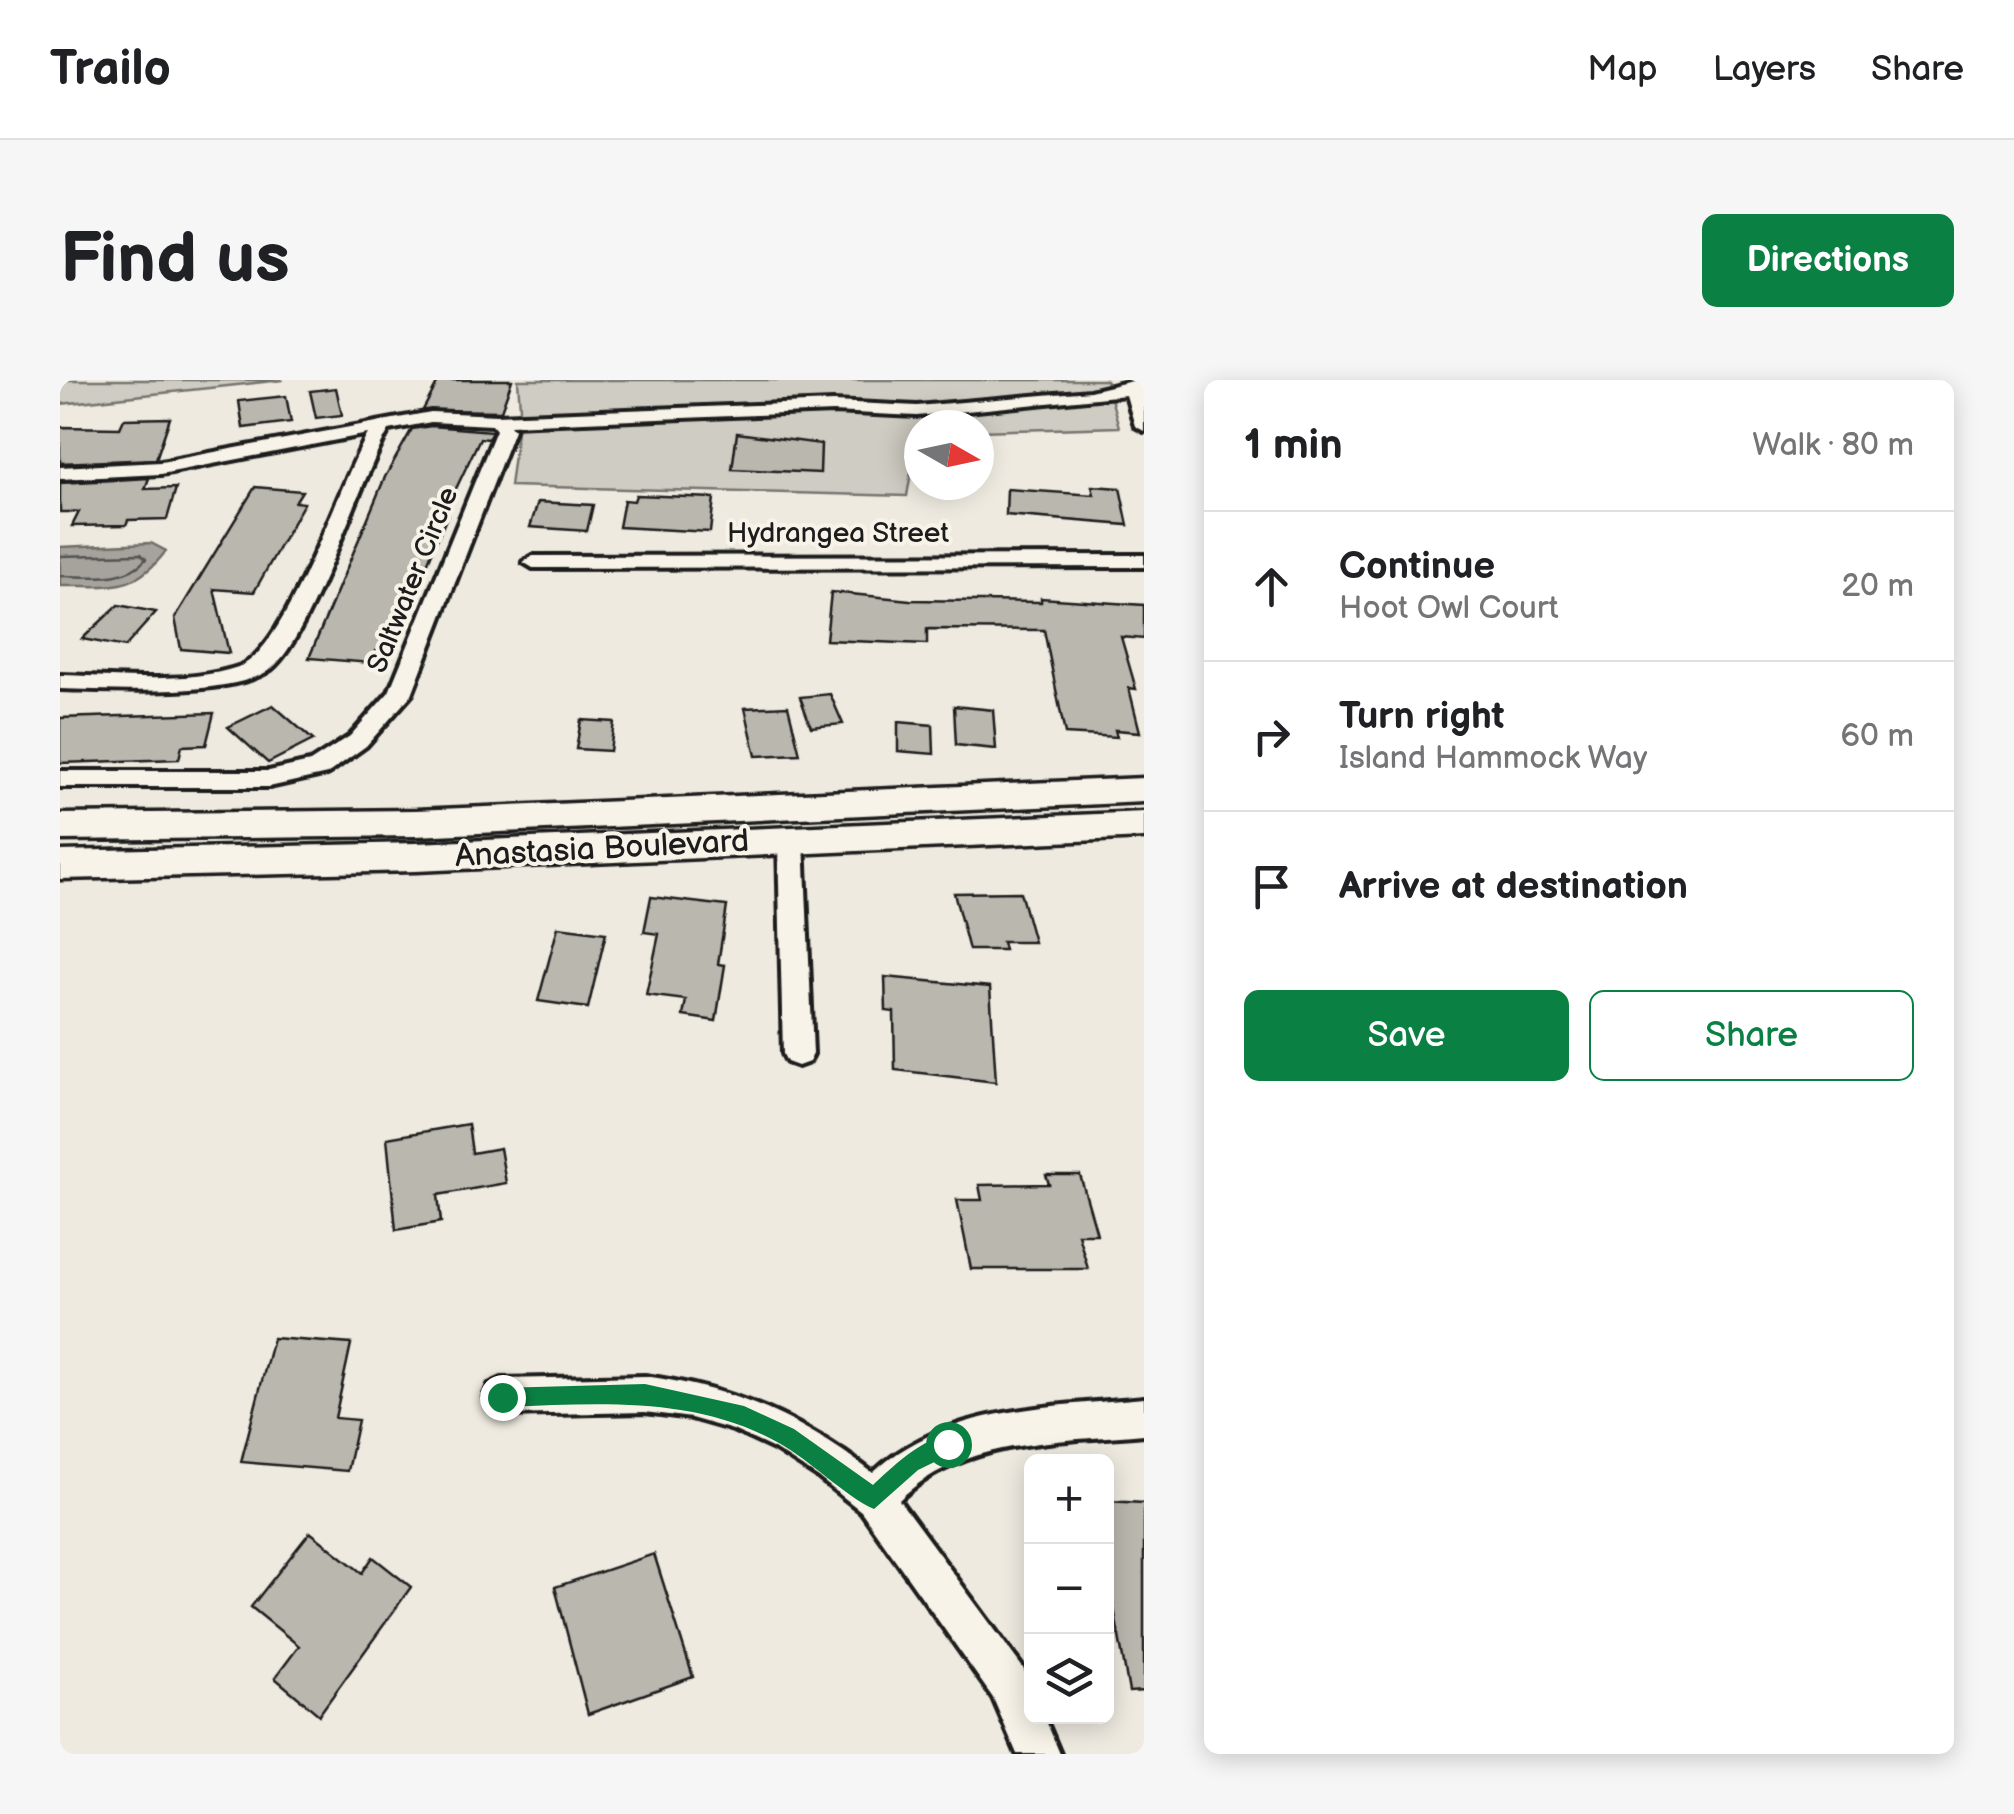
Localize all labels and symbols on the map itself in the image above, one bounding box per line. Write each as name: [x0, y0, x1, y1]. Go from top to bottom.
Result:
north arrow: [904, 410, 994, 500]
street label: Saltwater Circle: [361, 482, 465, 678]
street label: Hydrangea Street: [727, 517, 949, 550]
street label: Anastasia Boulevard: [454, 822, 750, 876]
route end: [480, 1375, 526, 1421]
route start: [926, 1422, 972, 1468]

